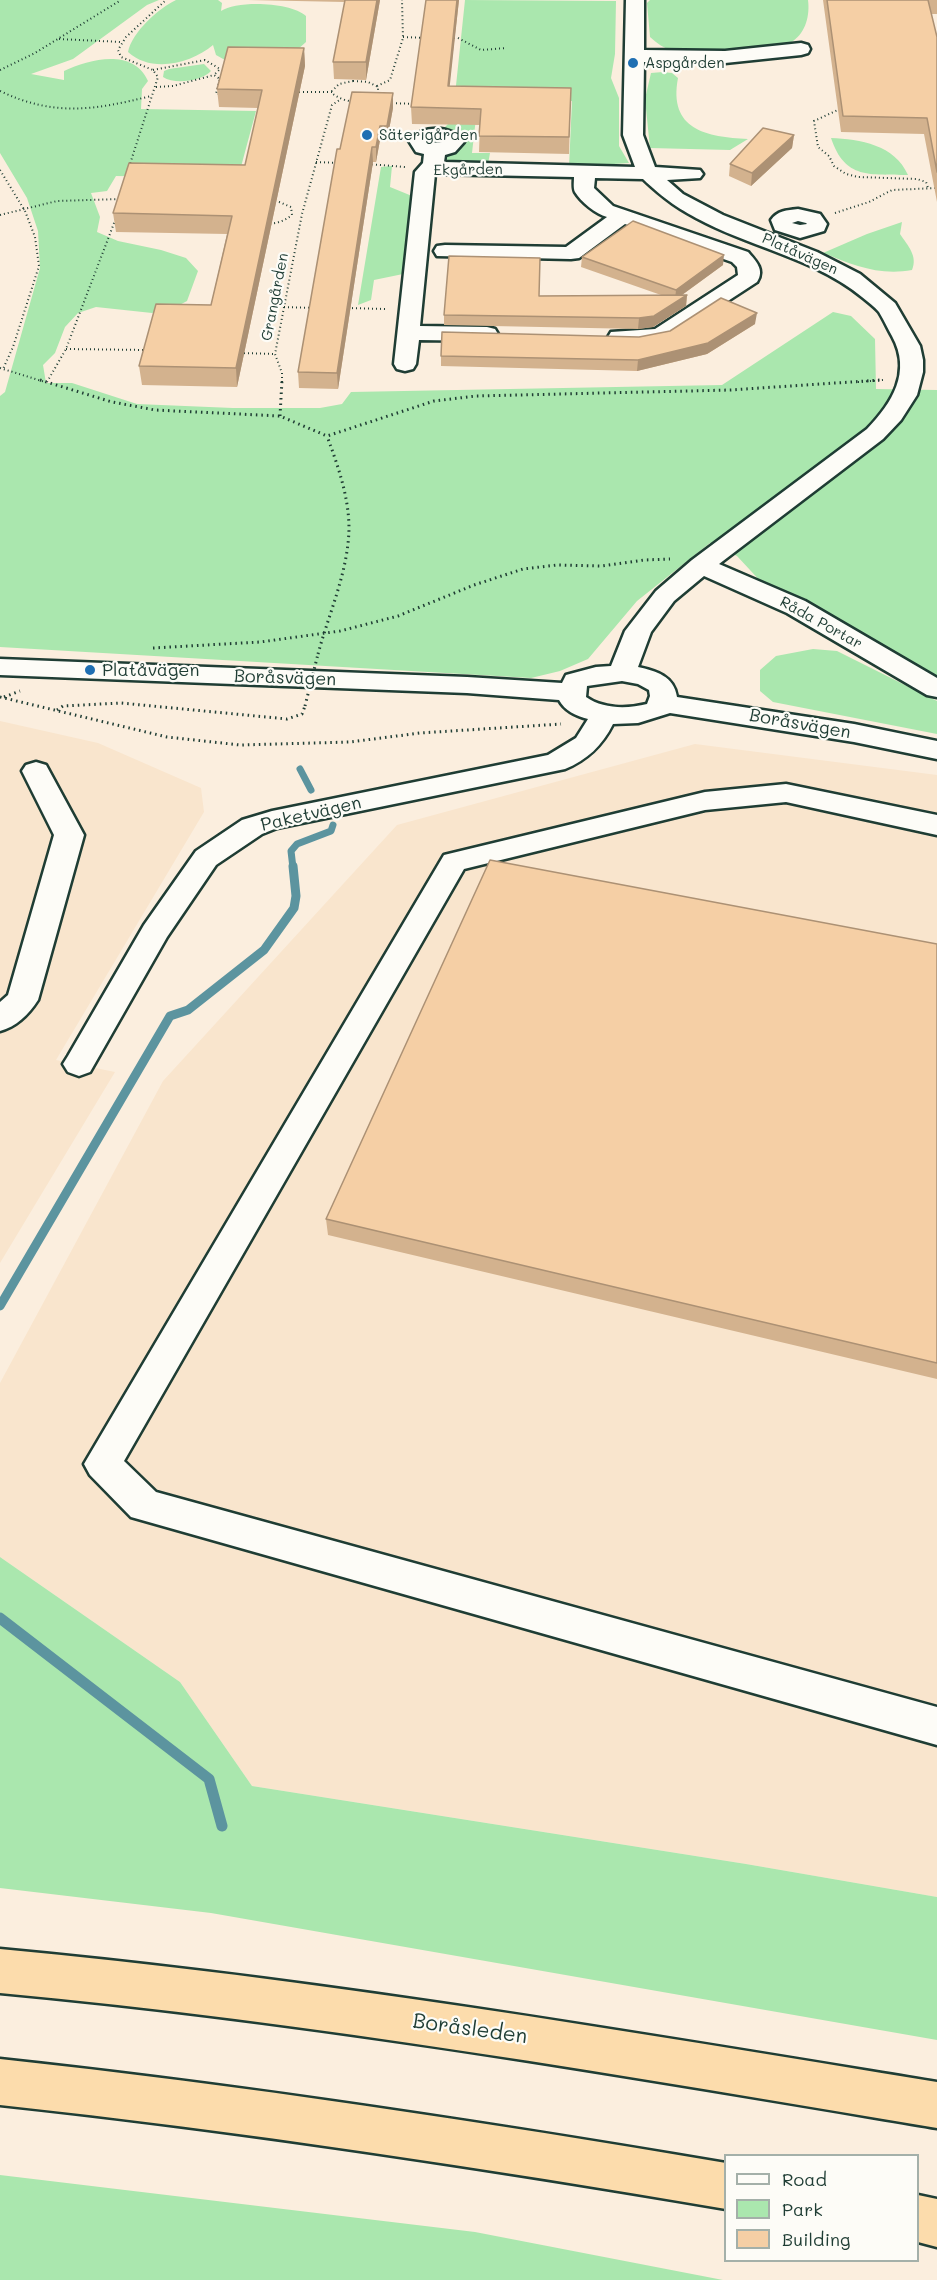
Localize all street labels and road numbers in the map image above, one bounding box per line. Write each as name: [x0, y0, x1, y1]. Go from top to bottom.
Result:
street label: Ekgården: [433, 160, 503, 180]
street label: Platåvägen: [759, 229, 841, 279]
street label: Grangården: [258, 252, 292, 342]
street label: Råda Portar: [777, 593, 865, 653]
street label: Boråsvägen: [233, 665, 337, 691]
street label: Boråsvägen: [748, 704, 852, 744]
street label: Paketvägen: [259, 792, 363, 836]
street label: Boråsleden: [411, 2008, 529, 2050]

